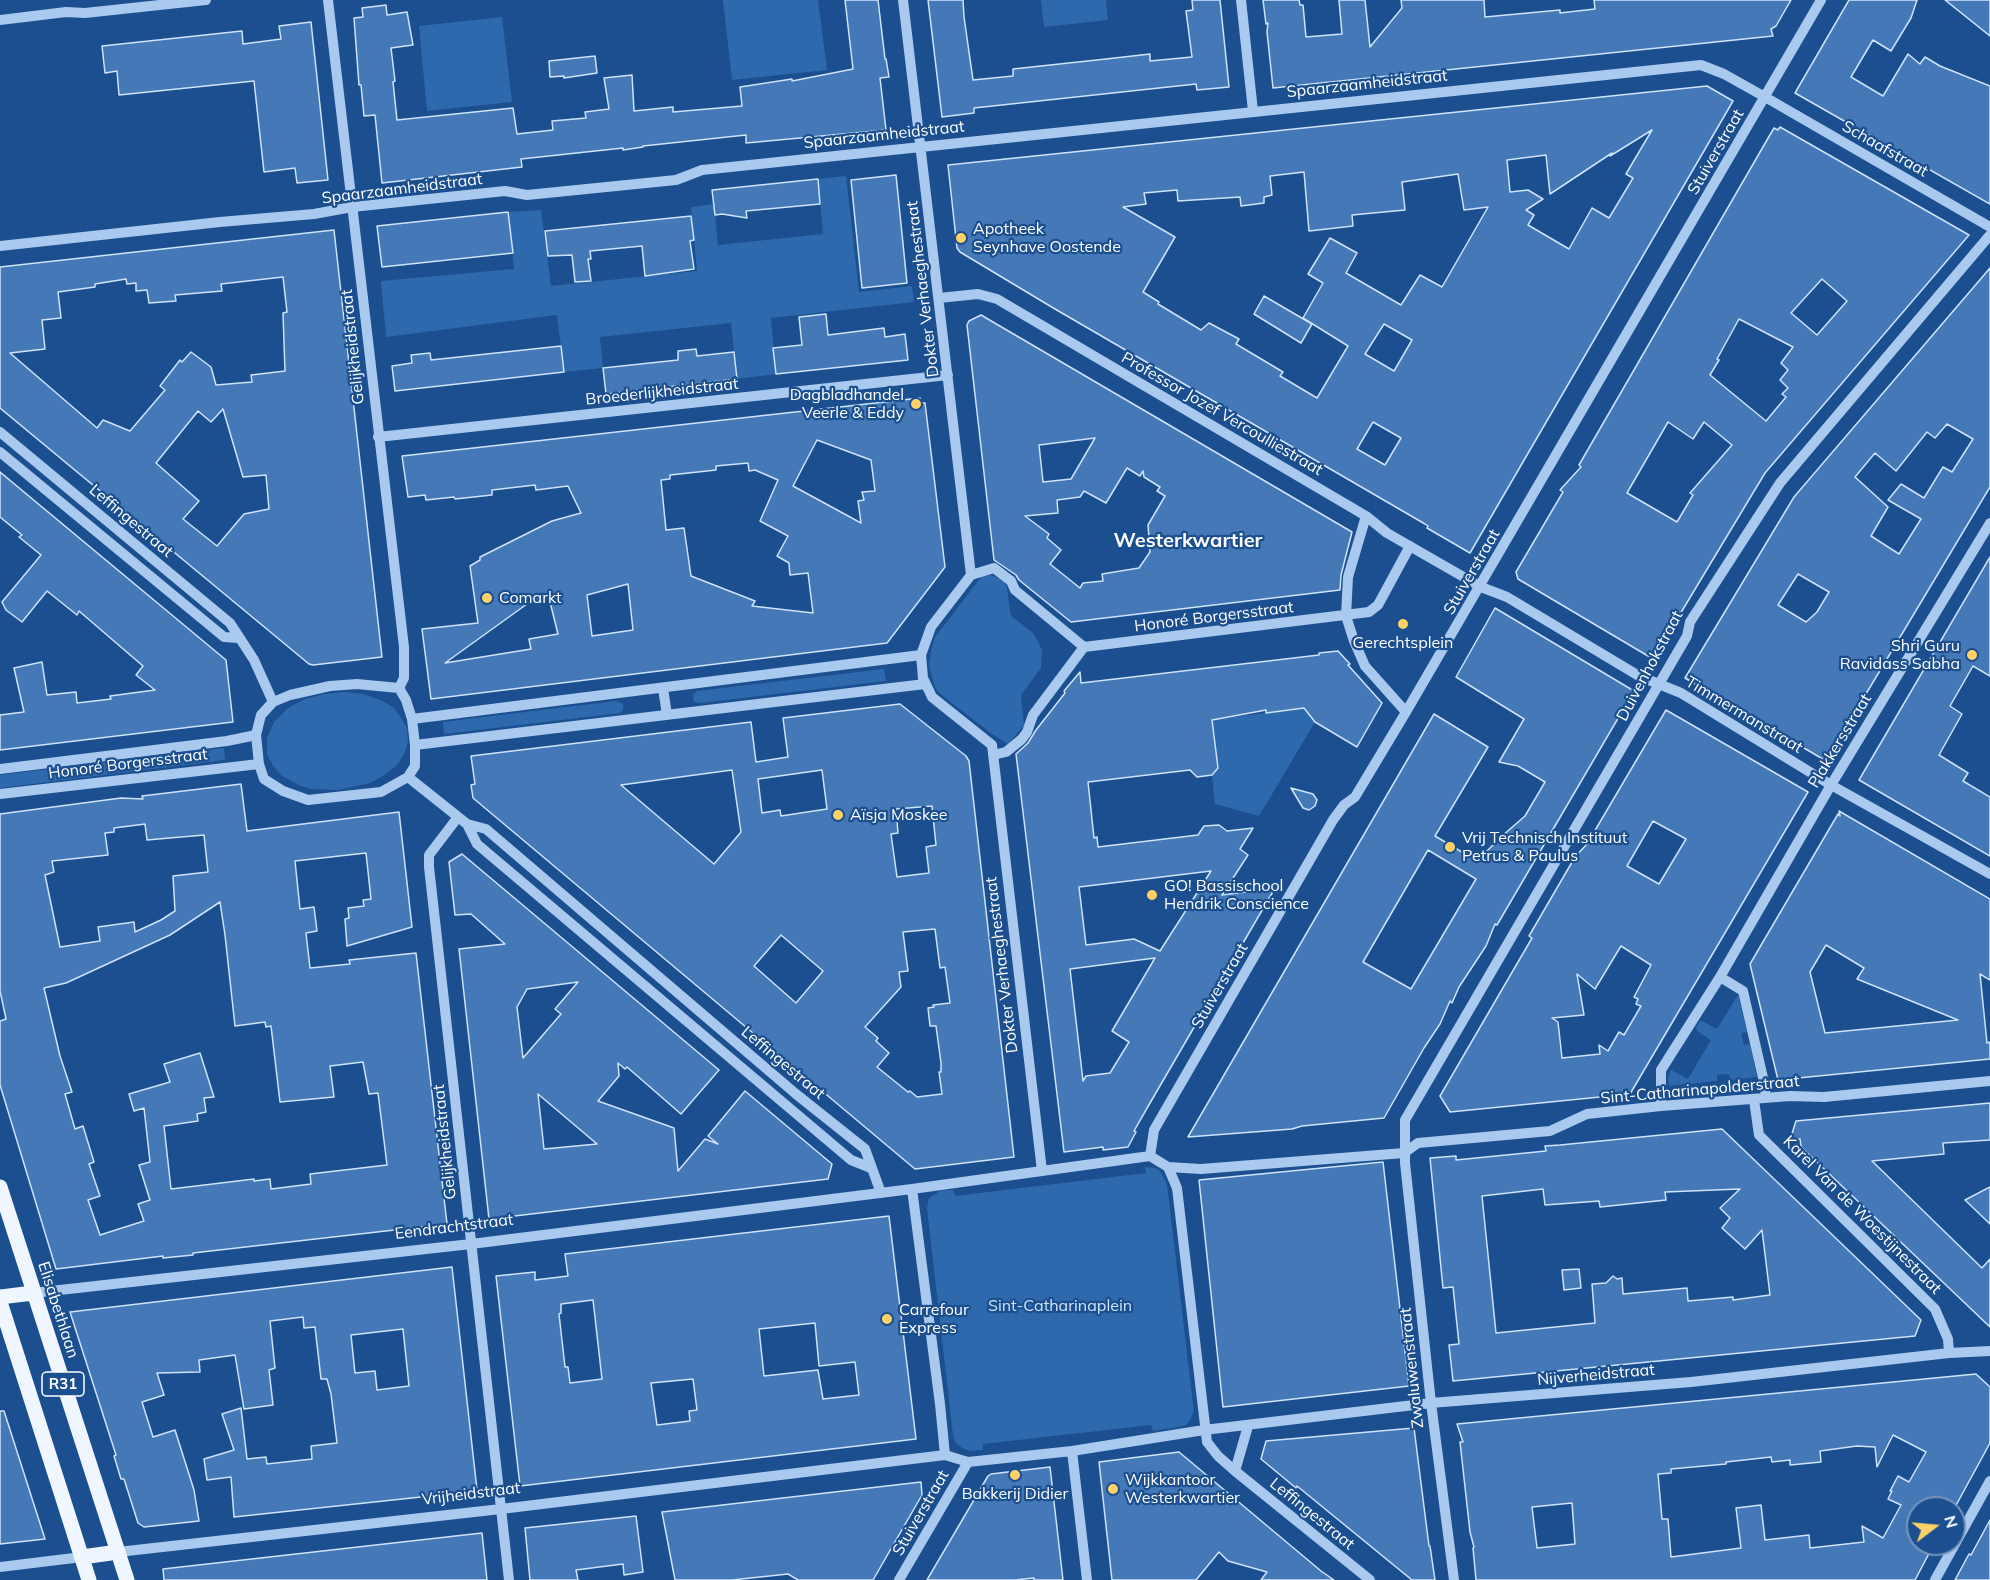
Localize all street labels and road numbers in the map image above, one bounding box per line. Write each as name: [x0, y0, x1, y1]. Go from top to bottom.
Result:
street label: Spaarzaamheidstraat: [1286, 66, 1448, 102]
street label: Stuiverstraat: [1684, 106, 1748, 198]
street label: Spaarzaamheidstraat: [803, 117, 965, 153]
street label: Schaafstraat: [1839, 117, 1931, 181]
street label: Spaarzaamheidstraat: [321, 170, 483, 208]
street label: Dokter Verhaeghestraat: [903, 200, 943, 378]
street label: Gelijkheidstraat: [337, 289, 369, 405]
street label: Professor Jozef Vercoulliestraat: [1118, 348, 1326, 480]
street label: Broederlijkheidstraat: [585, 374, 739, 410]
street label: Leffingestraat: [85, 480, 177, 562]
street label: Stuiverstraat: [1440, 526, 1504, 618]
street label: Honoré Borgersstraat: [1133, 598, 1295, 636]
street label: Duivenhokstraat: [1613, 608, 1687, 724]
street label: Timmermanstraat: [1682, 672, 1806, 758]
street label: Plakkersstraat: [1804, 690, 1876, 792]
street label: Honoré Borgersstraat: [47, 745, 209, 783]
street label: Dokter Verhaeghestraat: [982, 876, 1022, 1054]
street label: Stuiverstraat: [1188, 940, 1252, 1032]
street label: Leffingestraat: [737, 1022, 829, 1104]
street label: Sint-Catharinapolderstraat: [1600, 1072, 1800, 1108]
street label: Gelijkheidstraat: [429, 1084, 461, 1200]
street label: Karel Van de Woestijnestraat: [1779, 1132, 1945, 1298]
street label: Eendrachtstraat: [394, 1210, 514, 1244]
street label: Elisabethlaan: [33, 1259, 83, 1361]
street label: Zwaluwenstraat: [1396, 1307, 1428, 1429]
street label: Nijverheidstraat: [1536, 1360, 1656, 1390]
road number: R31: [42, 1372, 84, 1396]
street label: Stuiverstraat: [889, 1467, 953, 1559]
street label: Leffingestraat: [1266, 1474, 1358, 1554]
street label: Vrijheidstraat: [421, 1478, 521, 1510]

